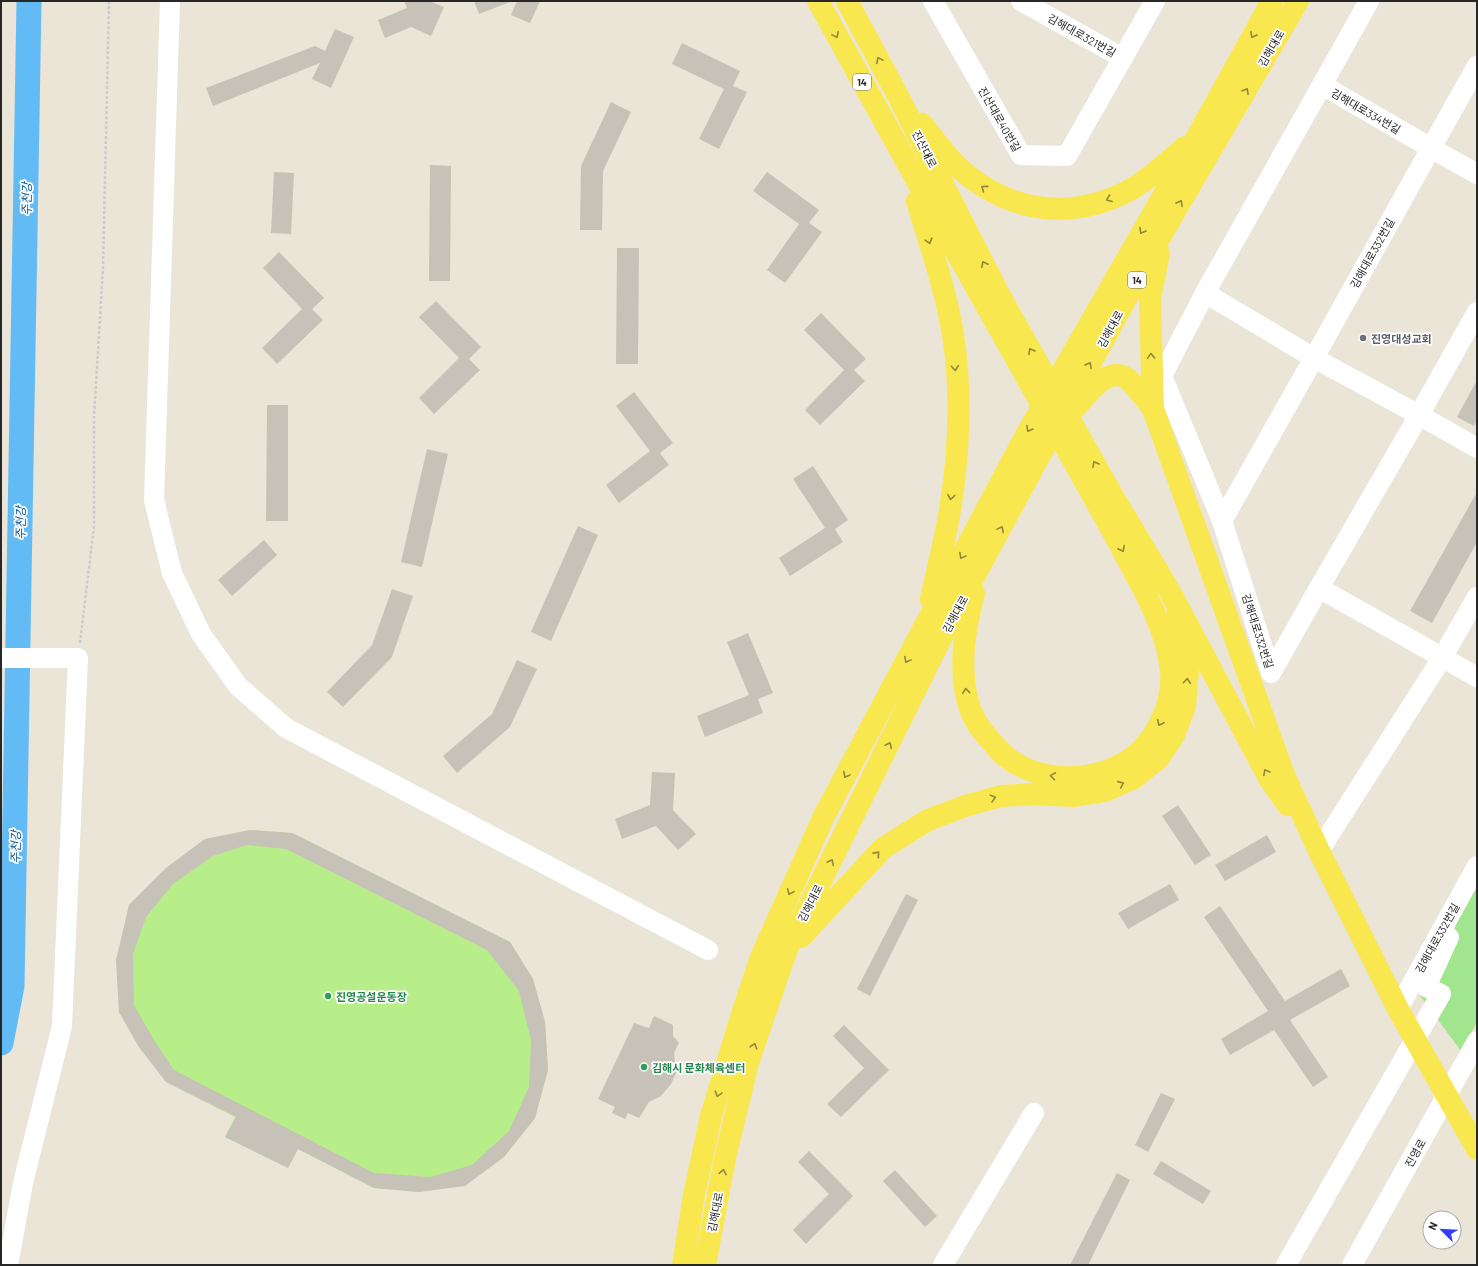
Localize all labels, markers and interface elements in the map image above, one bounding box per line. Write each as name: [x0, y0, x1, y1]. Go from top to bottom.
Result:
street label: 김해대로321번길: [1046, 11, 1118, 59]
street label: 김해대로: [1255, 27, 1287, 69]
one-way arrow: [832, 31, 839, 38]
one-way arrow: [1250, 31, 1258, 38]
one-way arrow: [876, 57, 883, 64]
road number: 14: [853, 74, 871, 90]
street label: 진산대로40번길: [976, 84, 1024, 154]
street label: 김해대로334번길: [1329, 86, 1403, 136]
one-way arrow: [1241, 88, 1248, 95]
street label: 진산대로: [910, 128, 940, 170]
water label: 주천강: [19, 180, 33, 216]
one-way arrow: [982, 185, 989, 192]
one-way arrow: [1105, 195, 1112, 203]
one-way arrow: [1176, 200, 1183, 207]
street label: 김해대로332번길: [1347, 216, 1397, 290]
one-way arrow: [1140, 227, 1147, 234]
one-way arrow: [924, 237, 933, 244]
one-way arrow: [981, 260, 988, 268]
road number: 14: [1128, 272, 1146, 288]
street label: 김해대로: [1095, 308, 1125, 350]
place label: 진영대성교회: [1371, 332, 1432, 345]
marker: 진영대성교회: [1358, 333, 1368, 343]
one-way arrow: [1028, 348, 1036, 355]
one-way arrow: [1147, 353, 1155, 359]
one-way arrow: [1085, 362, 1092, 369]
one-way arrow: [951, 365, 960, 371]
one-way arrow: [1027, 425, 1034, 432]
one-way arrow: [1092, 461, 1099, 468]
one-way arrow: [947, 494, 956, 500]
water label: 주천강: [13, 504, 27, 540]
one-way arrow: [996, 526, 1003, 533]
one-way arrow: [1117, 544, 1124, 552]
one-way arrow: [959, 552, 966, 560]
street label: 김해대로332번길: [1240, 592, 1276, 670]
street label: 김해대로: [940, 593, 970, 635]
one-way arrow: [904, 656, 911, 663]
one-way arrow: [1182, 678, 1191, 684]
one-way arrow: [962, 688, 971, 694]
one-way arrow: [1157, 718, 1165, 726]
one-way arrow: [884, 742, 892, 749]
one-way arrow: [1263, 769, 1271, 776]
one-way arrow: [843, 771, 850, 778]
one-way arrow: [1050, 772, 1056, 781]
one-way arrow: [1117, 781, 1124, 789]
one-way arrow: [990, 795, 997, 803]
water label: 주천강: [8, 828, 22, 864]
one-way arrow: [873, 851, 880, 858]
one-way arrow: [826, 858, 834, 866]
street label: 김해대로: [795, 882, 825, 924]
one-way arrow: [787, 888, 795, 896]
street label: 김해대로332번길: [1412, 901, 1462, 975]
place label: 진영공설운동장: [336, 990, 407, 1003]
marker: 진영공설운동장: [323, 991, 333, 1001]
one-way arrow: [749, 1042, 757, 1049]
place label: 김해시 문화체육센터: [652, 1061, 745, 1074]
marker: 김해시 문화체육센터: [639, 1062, 649, 1072]
one-way arrow: [714, 1090, 723, 1097]
street label: 진영로: [1402, 1137, 1428, 1169]
one-way arrow: [718, 1169, 726, 1175]
street label: 김해대로: [705, 1191, 725, 1233]
north arrow: [1422, 1210, 1462, 1250]
text: N: [1425, 1220, 1440, 1232]

